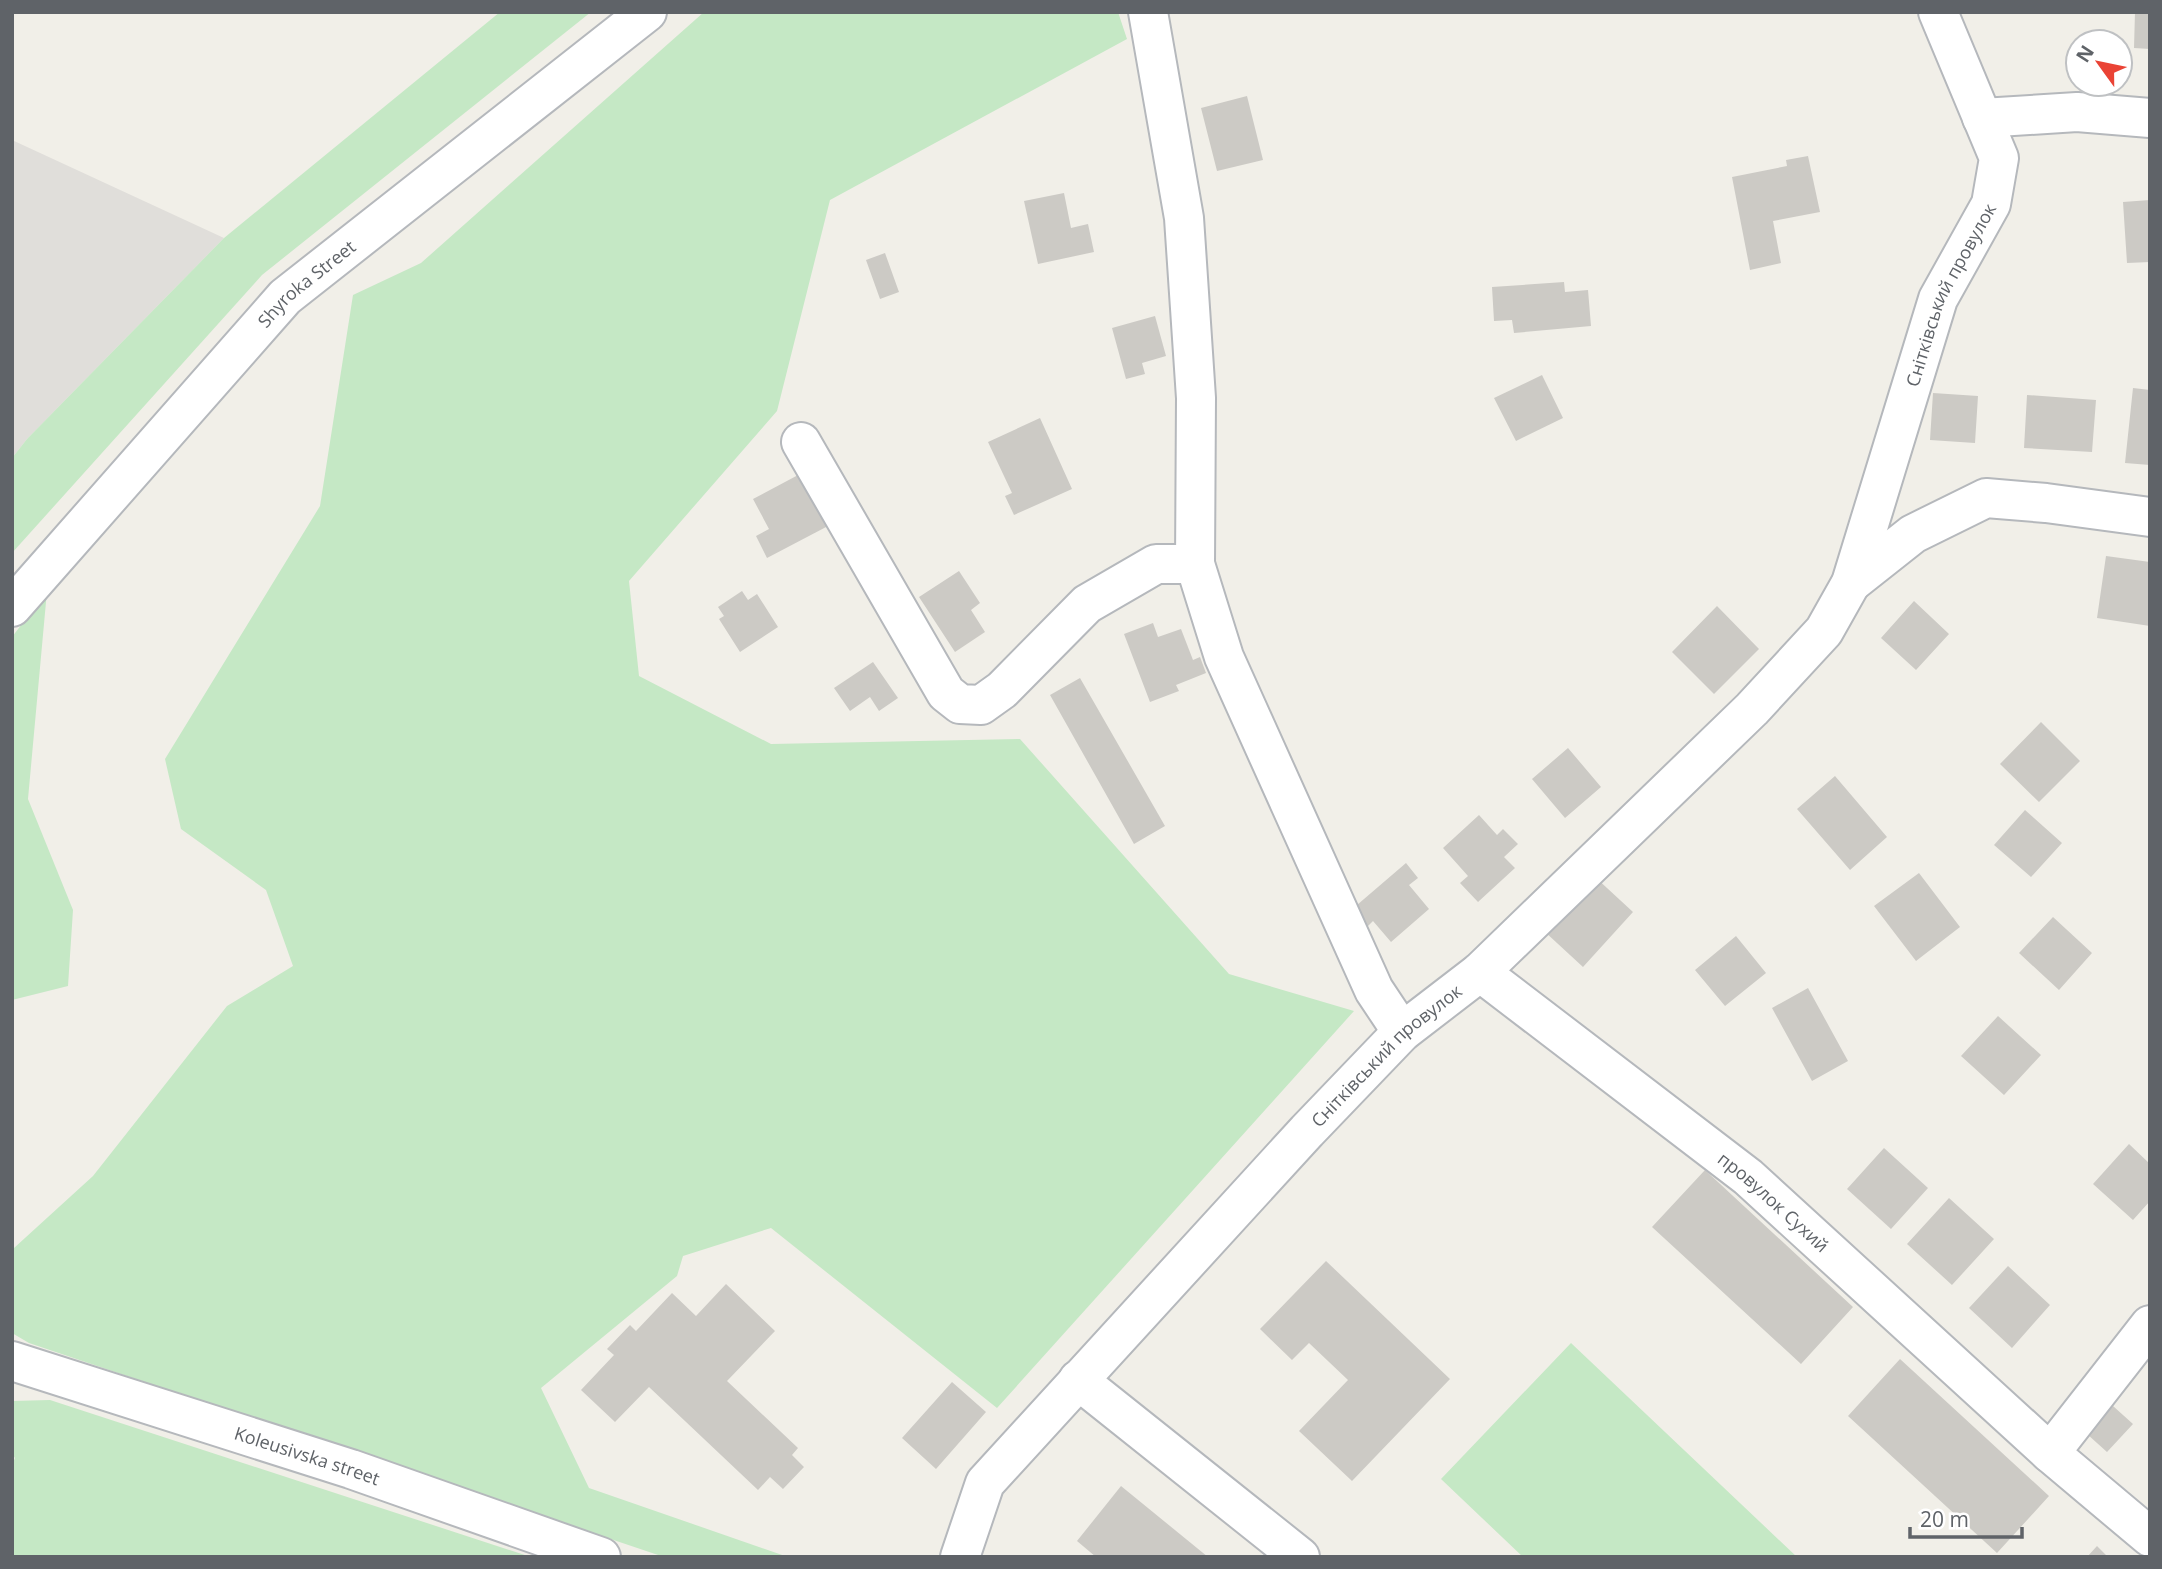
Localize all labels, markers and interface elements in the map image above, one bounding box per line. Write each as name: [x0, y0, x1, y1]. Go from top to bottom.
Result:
north arrow: [2064, 28, 2134, 98]
text: N: [2070, 40, 2100, 67]
street label: Снітківський провулок: [1900, 198, 2001, 389]
street label: Shyroka Street: [252, 234, 360, 332]
street label: Снітківський провулок: [1306, 978, 1467, 1132]
street label: провулок Сухий: [1713, 1146, 1834, 1257]
street label: Koleusivska street: [232, 1421, 383, 1490]
scale bar: [1910, 1496, 2022, 1540]
text: 20 m: [1920, 1505, 1969, 1533]

